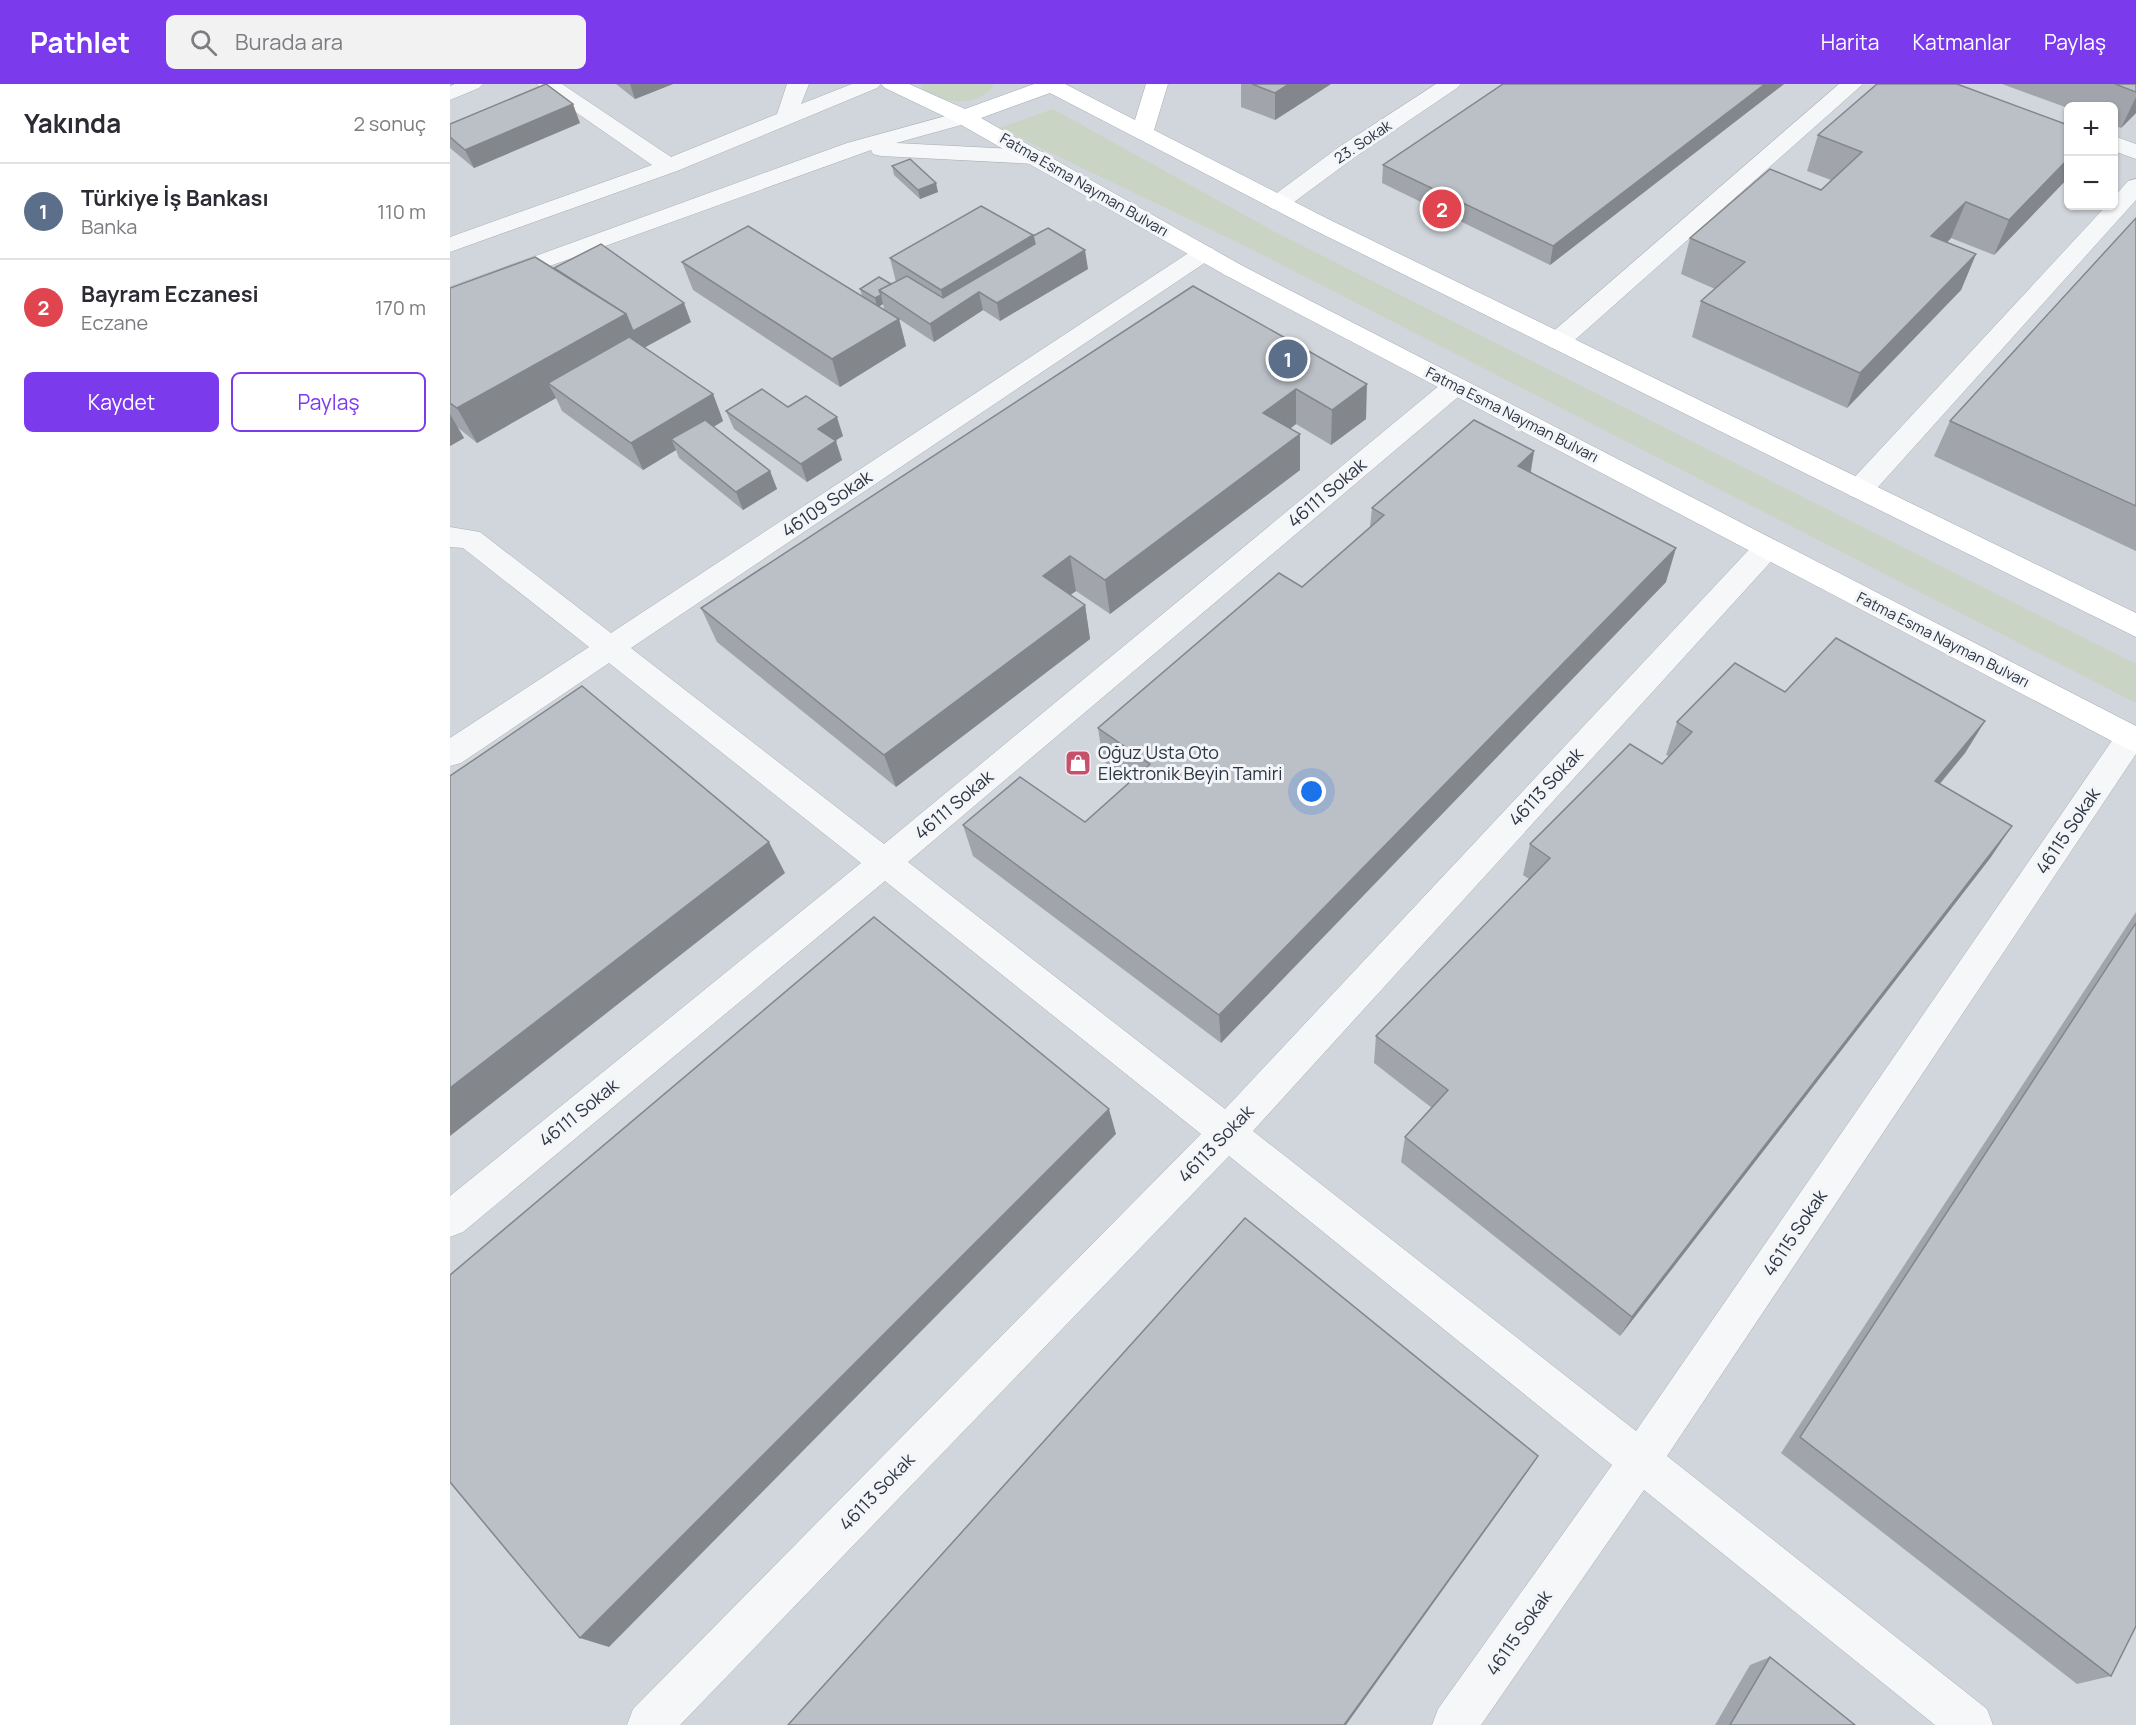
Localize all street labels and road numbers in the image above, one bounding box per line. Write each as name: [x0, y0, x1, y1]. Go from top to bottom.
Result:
street label: 23. Sokak: [1330, 114, 1396, 168]
street label: Fatma Esma Nayman Bulvarı: [996, 128, 1172, 241]
street label: Fatma Esma Nayman Bulvarı: [1422, 362, 1602, 467]
street label: 46111 Sokak: [1282, 452, 1372, 532]
street label: 46109 Sokak: [777, 464, 877, 542]
street label: Fatma Esma Nayman Bulvarı: [1853, 587, 2033, 692]
street label: 46113 Sokak: [1503, 741, 1588, 831]
street label: 46111 Sokak: [909, 764, 999, 844]
street label: 46115 Sokak: [2029, 782, 2105, 878]
street label: 46111 Sokak: [534, 1072, 624, 1152]
street label: 46113 Sokak: [1172, 1099, 1259, 1187]
street label: 46115 Sokak: [1756, 1184, 1832, 1280]
street label: 46113 Sokak: [833, 1447, 920, 1535]
street label: 46115 Sokak: [1480, 1584, 1557, 1680]

